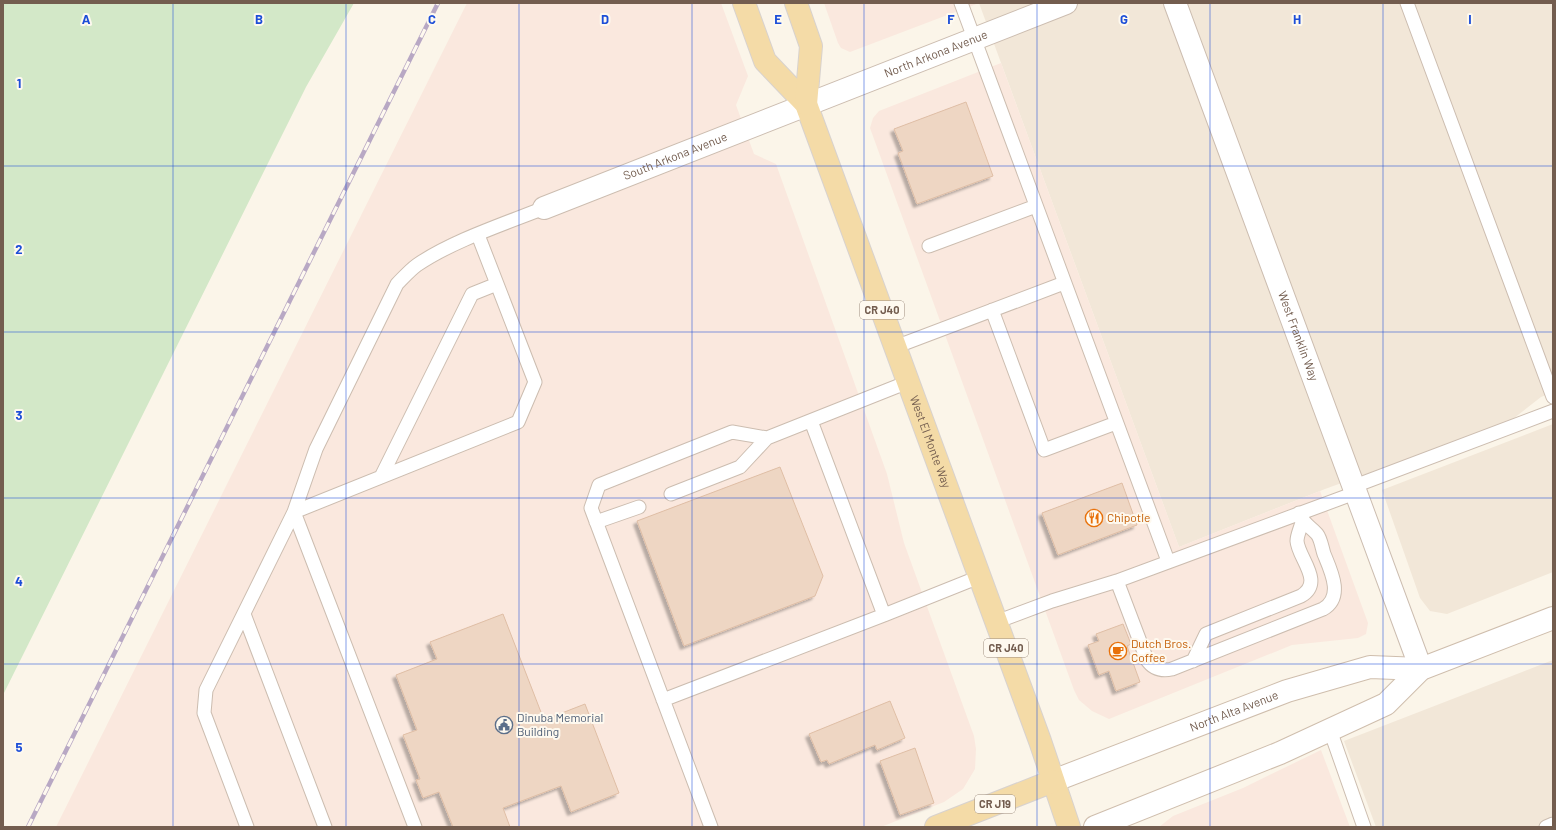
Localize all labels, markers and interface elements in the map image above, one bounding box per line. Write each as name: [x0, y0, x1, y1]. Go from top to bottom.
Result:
text: A: [82, 11, 91, 27]
text: B: [255, 11, 263, 27]
text: C: [428, 11, 436, 27]
text: D: [601, 11, 609, 27]
text: E: [774, 11, 782, 27]
text: F: [947, 11, 955, 27]
text: G: [1120, 11, 1128, 27]
text: H: [1293, 11, 1301, 27]
text: I: [1468, 11, 1472, 27]
street label: North Arkona Avenue: [882, 27, 989, 80]
text: 1: [17, 75, 21, 91]
street label: South Arkona Avenue: [621, 129, 729, 182]
text: 2: [15, 241, 23, 257]
street label: West Franklin Way: [1276, 289, 1322, 383]
road number: CR J40: [860, 301, 904, 319]
street label: West El Monte Way: [908, 393, 955, 490]
text: 3: [15, 407, 23, 423]
restaurant icon: Chipotle: [1084, 508, 1104, 528]
place label: Chipotle: [1107, 510, 1150, 524]
text: 4: [15, 573, 23, 589]
place label: Dutch Bros. Coffee: [1131, 636, 1191, 664]
road number: CR J40: [984, 639, 1028, 657]
cafe icon: Dutch Bros. Coffee: [1108, 641, 1128, 661]
street label: North Alta Avenue: [1188, 687, 1280, 734]
place label: Dinuba Memorial Building: [517, 710, 603, 738]
public building icon: Dinuba Memorial Building: [494, 715, 514, 735]
text: 5: [15, 739, 23, 755]
road number: CR J19: [975, 795, 1015, 813]

